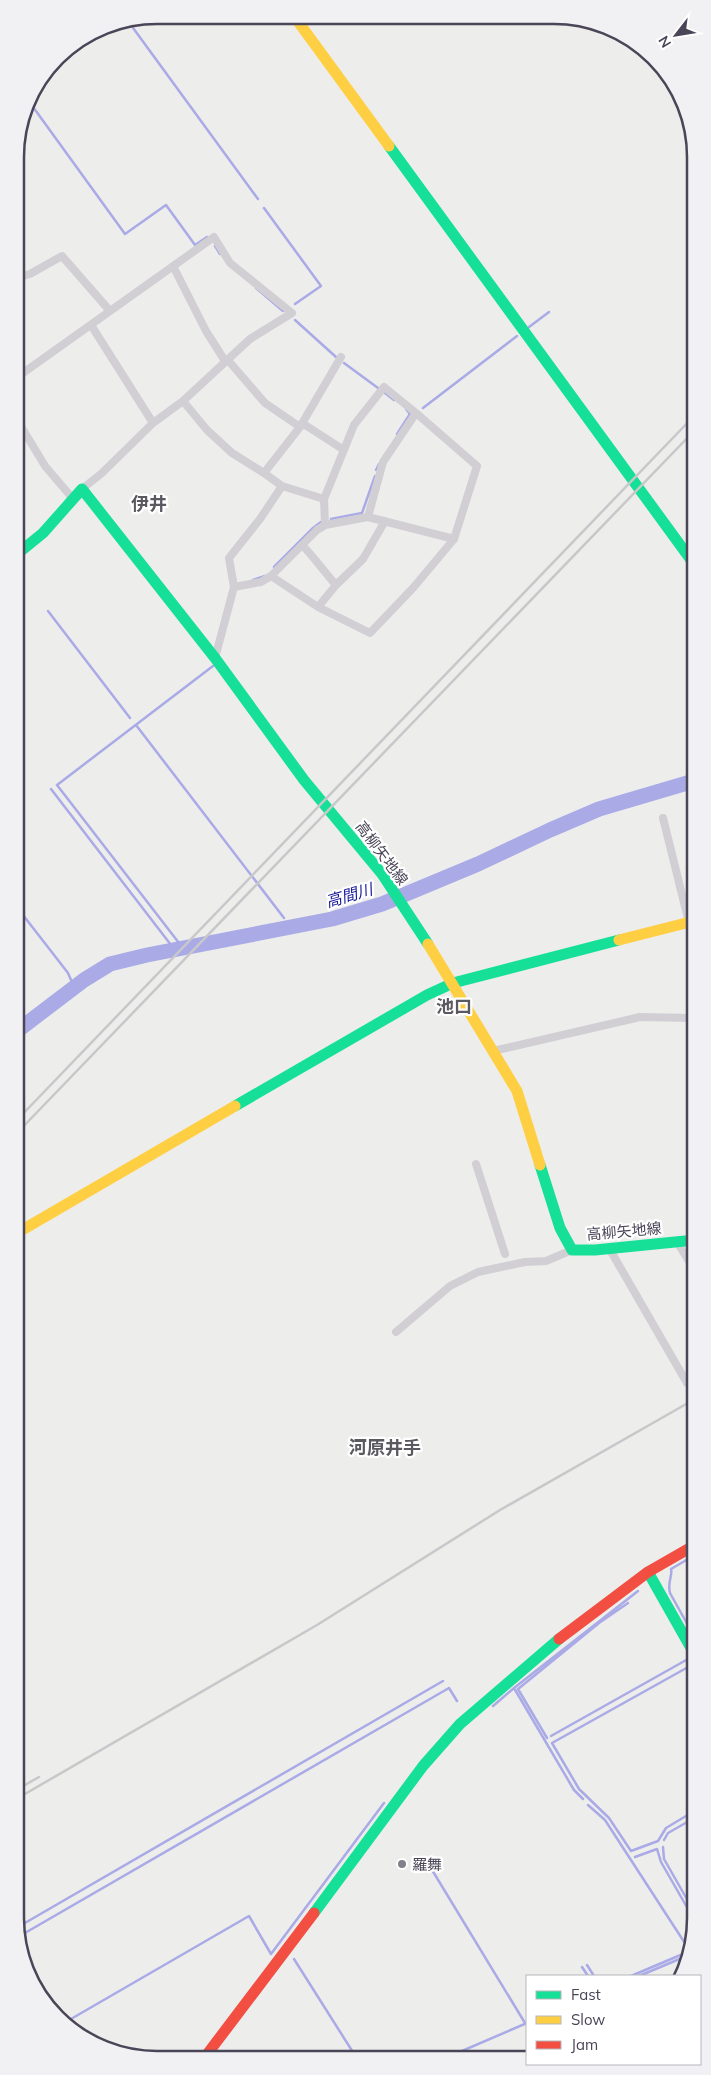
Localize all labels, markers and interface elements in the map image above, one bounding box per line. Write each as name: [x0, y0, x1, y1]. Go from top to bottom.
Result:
north arrow: [651, 10, 701, 60]
text: N: [654, 33, 675, 51]
district label: 伊井: [131, 492, 167, 515]
street label: 高柳矢地線: [352, 817, 412, 889]
water label: 高間川: [323, 878, 377, 911]
district label: 池口: [436, 995, 472, 1018]
street label: 高柳矢地線: [586, 1218, 662, 1244]
district label: 河原井手: [349, 1436, 421, 1459]
place label: 羅舞: [412, 1855, 442, 1874]
marker: 羅舞: [396, 1858, 408, 1870]
legend: [526, 1975, 701, 2065]
text: Fast: [571, 1985, 601, 2004]
text: Slow: [571, 2010, 605, 2029]
text: Jam: [571, 2035, 598, 2054]

